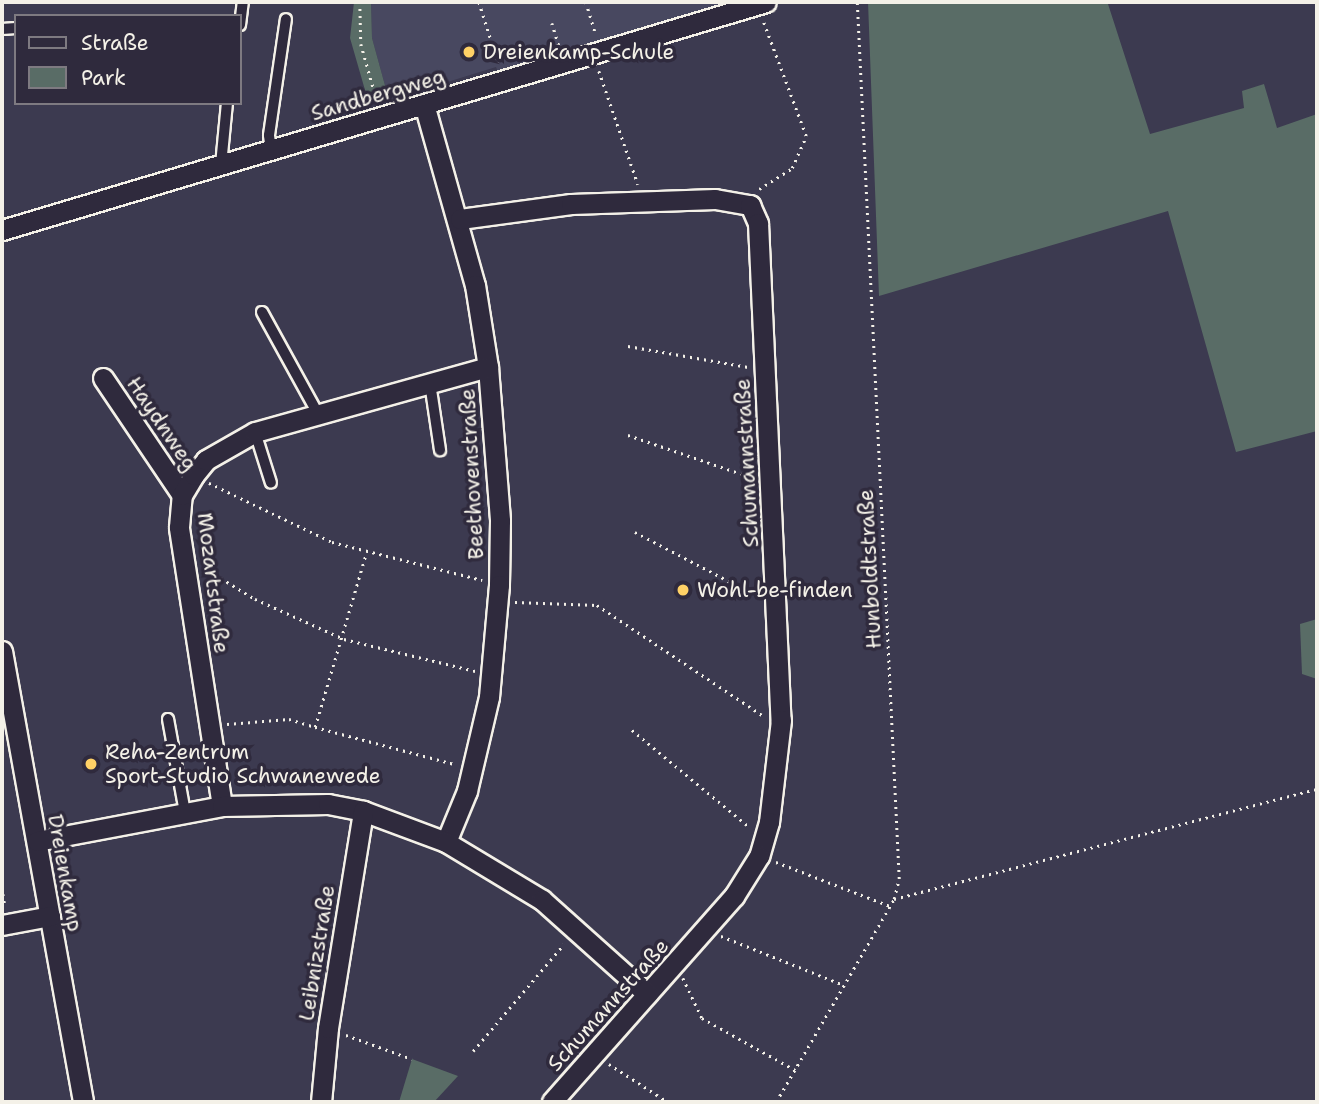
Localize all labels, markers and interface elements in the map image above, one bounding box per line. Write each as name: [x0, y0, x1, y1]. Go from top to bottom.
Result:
legend: [14, 14, 242, 105]
text: Straße: [81, 29, 149, 57]
place label: Dreienkamp-Schule: [483, 39, 674, 65]
marker: Dreienkamp-Schule: [461, 44, 477, 60]
text: Park: [81, 64, 126, 92]
street label: Sandbergweg: [308, 64, 448, 126]
street label: Haydnweg: [121, 372, 203, 476]
street label: Schumannstraße: [730, 378, 764, 548]
street label: Beethovenstraße: [455, 388, 489, 560]
street label: Hunboldtstraße: [853, 489, 887, 649]
street label: Mozartstraße: [192, 511, 234, 655]
place label: Wohl-be-finden: [697, 577, 853, 603]
marker: Wohl-be-finden: [675, 582, 691, 598]
place label: Reha-Zentrum Sport-Studio Schwanewede: [105, 739, 381, 789]
marker: Reha-Zentrum Sport-Studio Schwanewede: [83, 756, 99, 772]
street label: Dreienkamp: [42, 812, 88, 934]
street label: Leibnizstraße: [294, 883, 340, 1023]
street label: Schumannstraße: [542, 934, 674, 1076]

